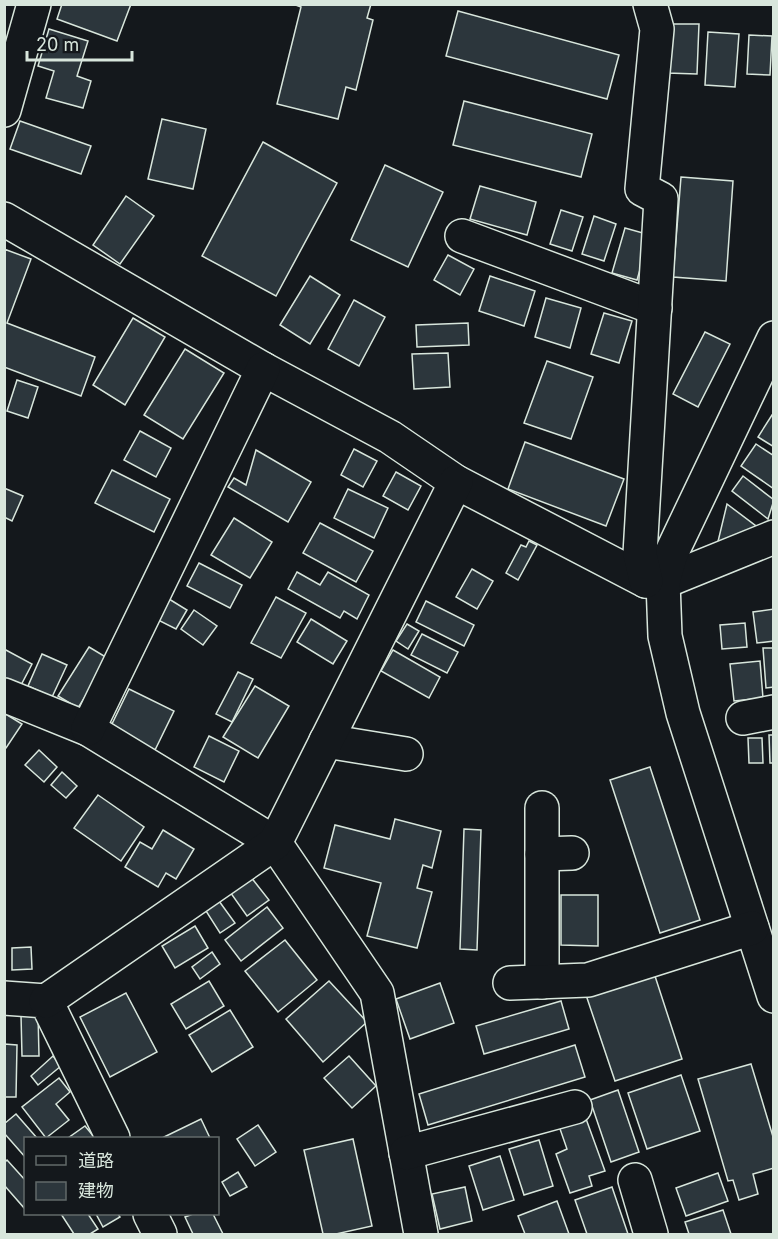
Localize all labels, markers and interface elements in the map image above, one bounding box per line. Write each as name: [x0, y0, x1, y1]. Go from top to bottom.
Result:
scale bar: [27, 24, 132, 62]
text: 20 m: [36, 34, 79, 55]
legend: [24, 1137, 219, 1215]
text: 道路: [78, 1150, 114, 1171]
text: 建物: [78, 1180, 114, 1201]

